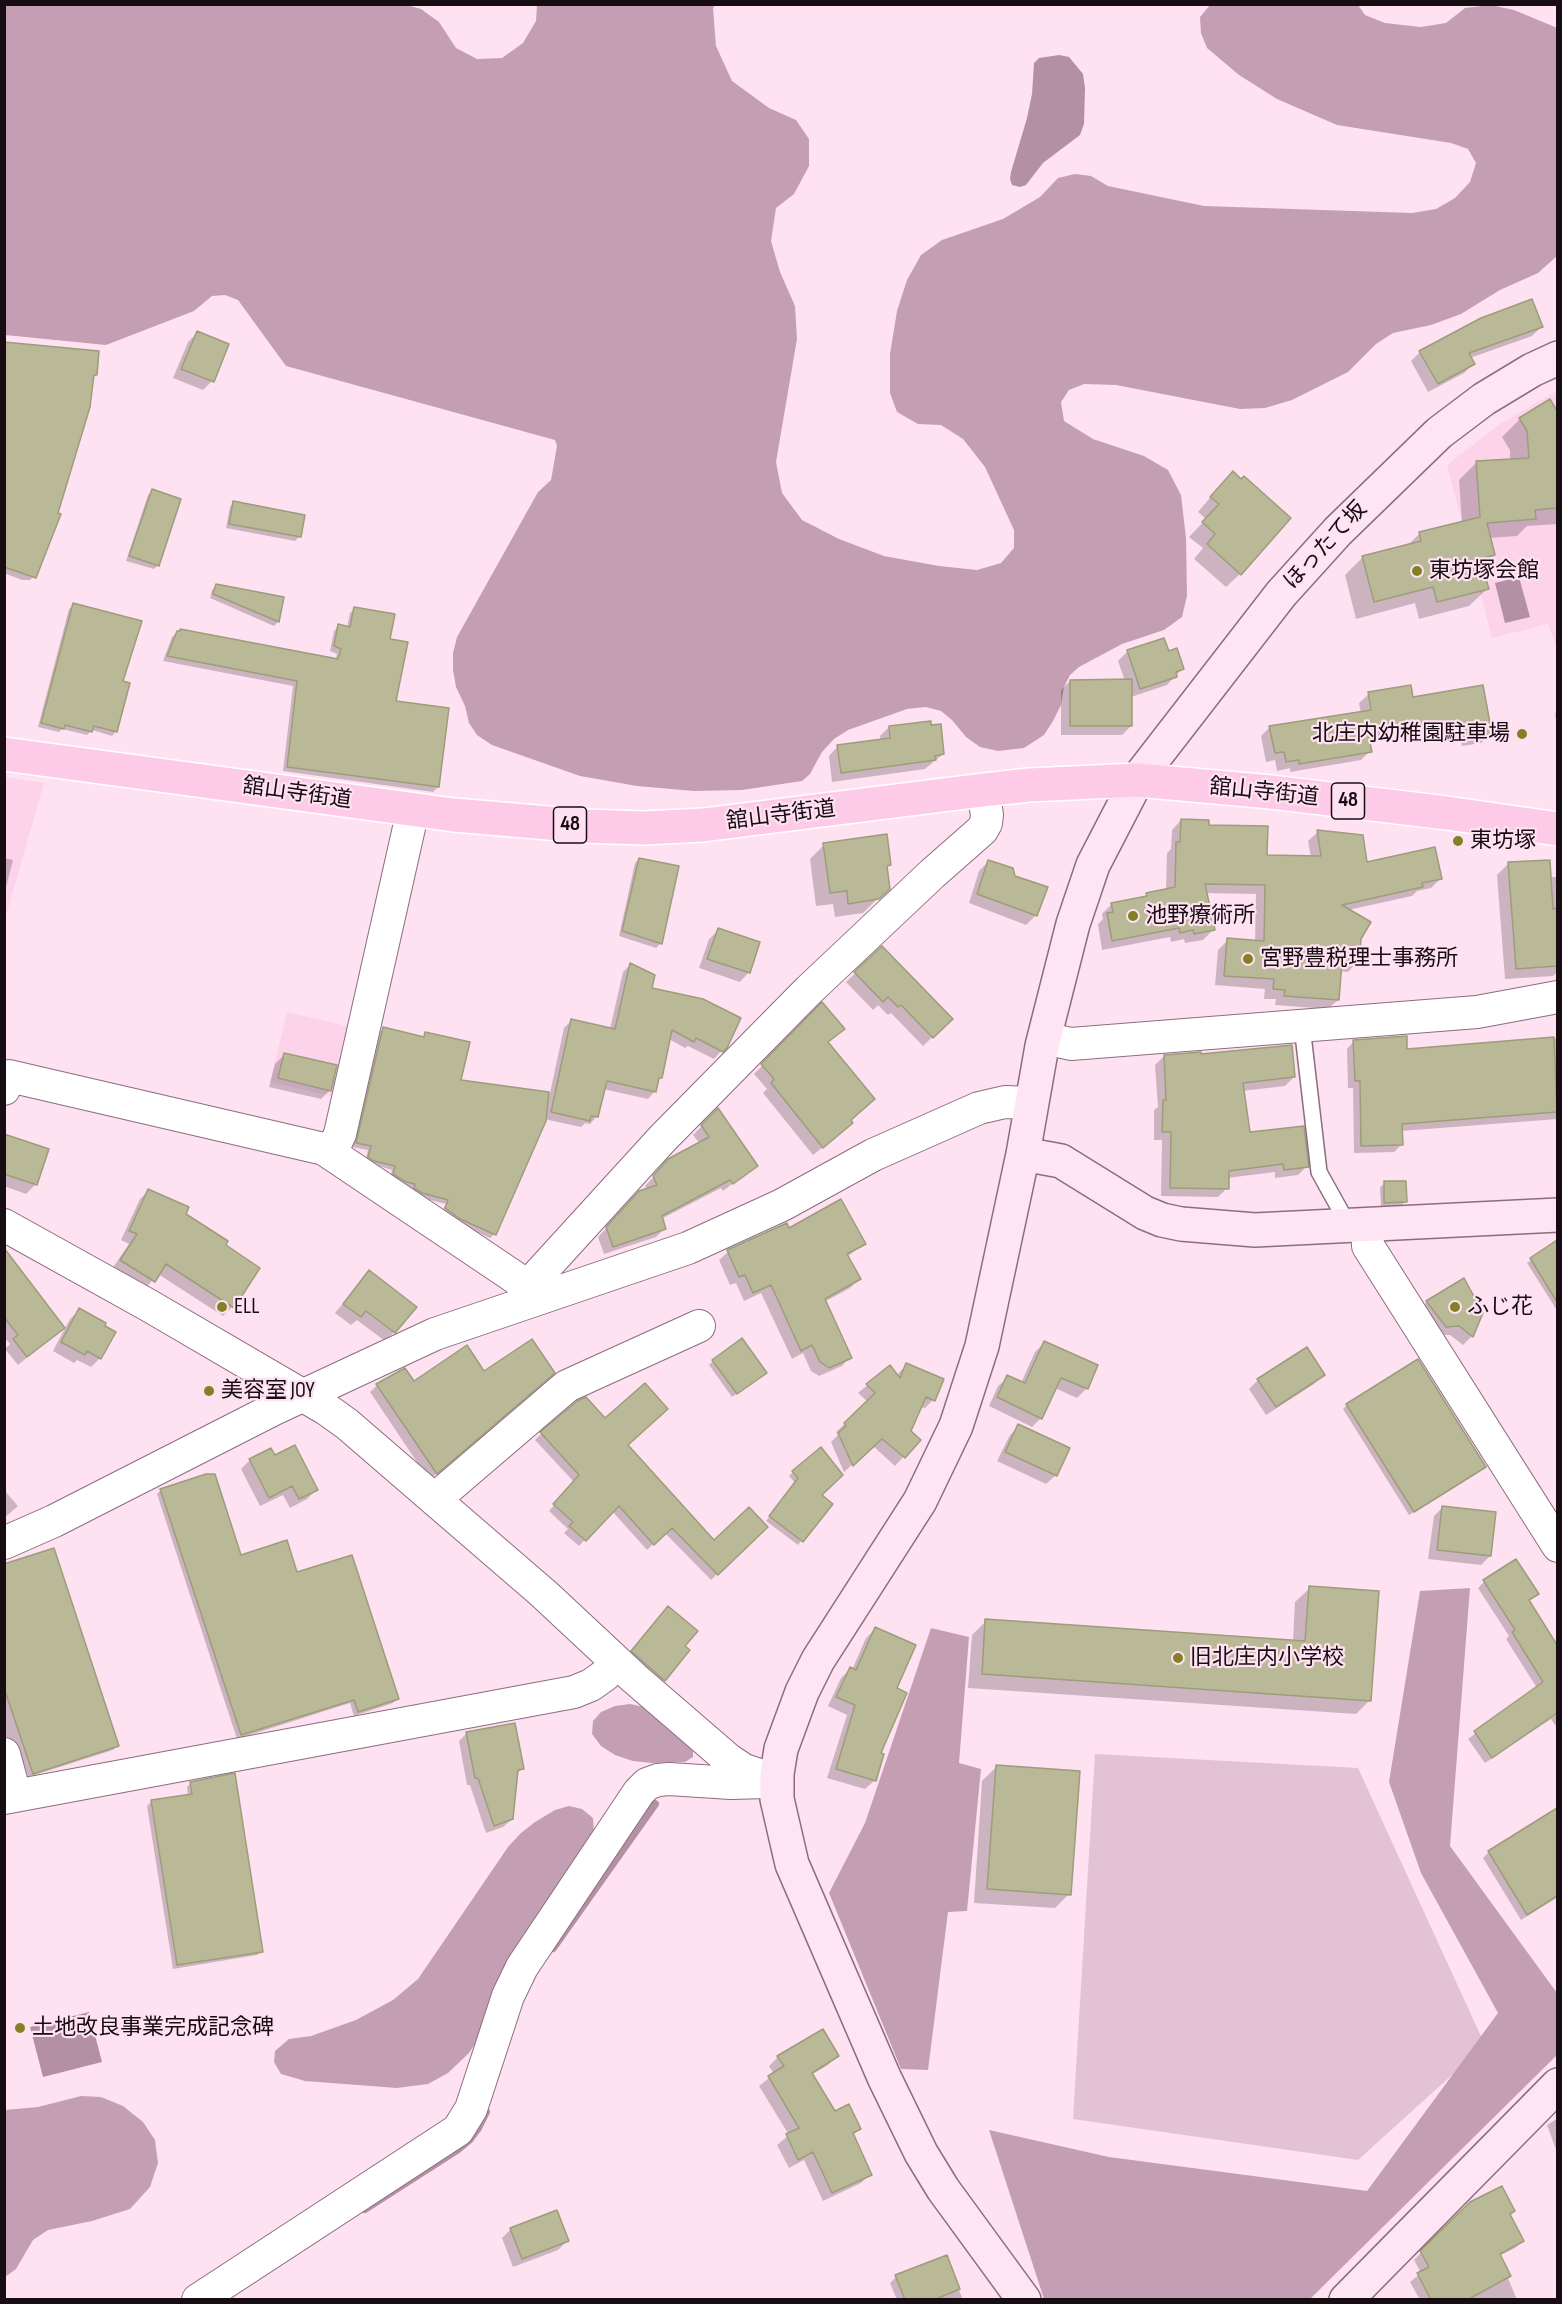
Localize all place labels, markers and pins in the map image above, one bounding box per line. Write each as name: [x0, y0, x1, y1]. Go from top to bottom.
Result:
place label: 東坊塚会館: [1429, 558, 1539, 584]
marker: 東坊塚会館: [1410, 564, 1424, 578]
place label: 北庄内幼稚園駐車場: [1312, 721, 1510, 747]
marker: 北庄内幼稚園駐車場: [1515, 727, 1529, 741]
place label: 東坊塚: [1470, 828, 1536, 854]
marker: 東坊塚: [1451, 834, 1465, 848]
place label: 池野療術所: [1145, 903, 1255, 929]
marker: 池野療術所: [1126, 909, 1140, 923]
place label: 宮野豊税理士事務所: [1260, 946, 1458, 972]
marker: 宮野豊税理士事務所: [1241, 952, 1255, 966]
place label: ELL: [234, 1294, 259, 1320]
place label: ふじ花: [1467, 1294, 1533, 1320]
marker: ELL: [215, 1300, 229, 1314]
marker: ふじ花: [1448, 1300, 1462, 1314]
place label: 美容室 JOY: [221, 1378, 315, 1404]
marker: 美容室 JOY: [202, 1384, 216, 1398]
place label: 旧北庄内小学校: [1190, 1645, 1344, 1671]
marker: 旧北庄内小学校: [1171, 1651, 1185, 1665]
place label: 土地改良事業完成記念碑: [32, 2015, 274, 2041]
marker: 土地改良事業完成記念碑: [13, 2021, 27, 2035]

